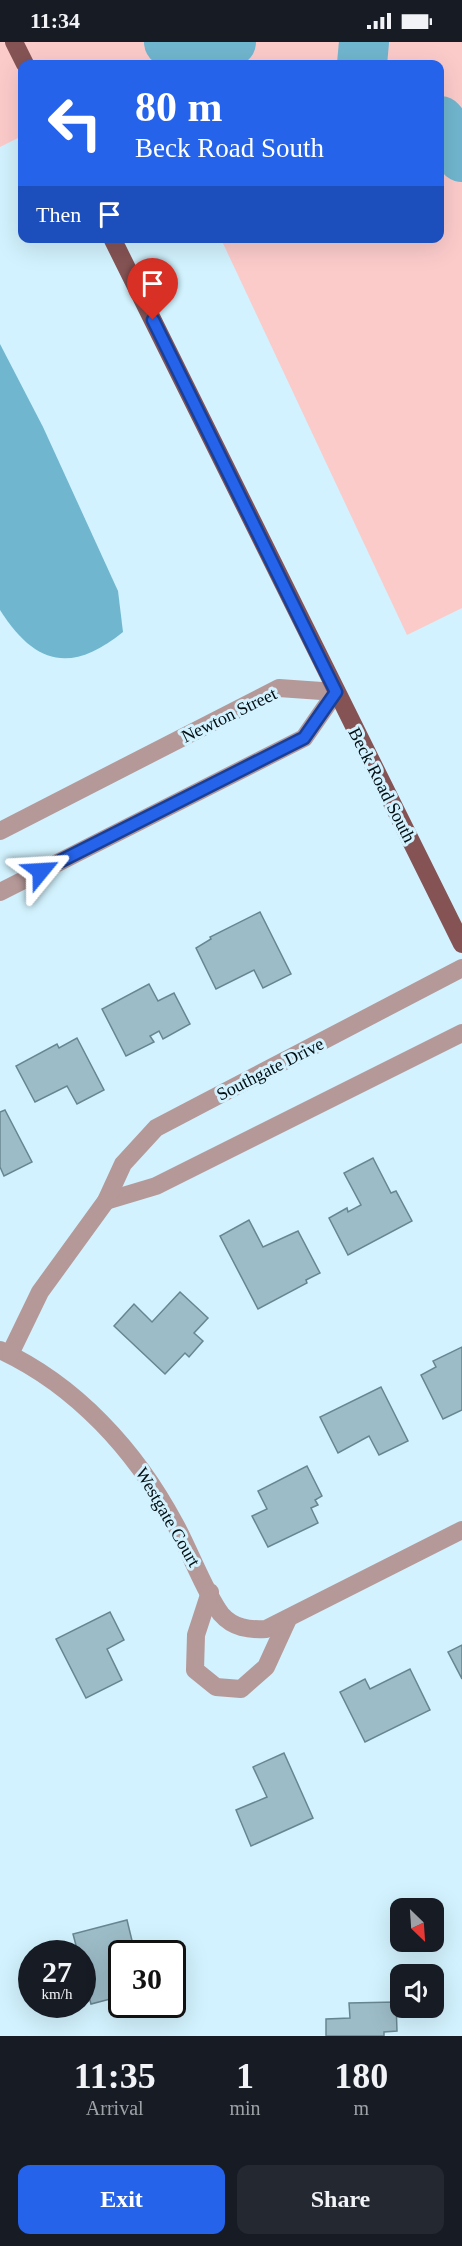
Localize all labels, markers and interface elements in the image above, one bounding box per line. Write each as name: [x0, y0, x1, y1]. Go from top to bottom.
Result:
text: 11:34: [30, 8, 80, 33]
icon: left: [36, 84, 114, 162]
text: 80 m: [135, 84, 223, 130]
text: Beck Road South: [135, 133, 324, 163]
icon: arrive: [93, 198, 126, 231]
text: Then: [36, 202, 81, 227]
pin: [127, 258, 178, 320]
icon: arrive: [136, 267, 169, 300]
street label: Newton Street: [178, 683, 280, 747]
street label: Beck Road South: [344, 724, 420, 846]
position arrow: [9, 839, 73, 903]
street label: Southgate Drive: [213, 1033, 327, 1105]
street label: Westgate Court: [132, 1464, 204, 1570]
north arrow: [390, 1898, 444, 1952]
map controls: [390, 1898, 444, 2018]
speed limit sign: 30: [108, 1940, 186, 2018]
text: 27: [42, 1955, 72, 1988]
button: sound: [390, 1964, 444, 2018]
text: km/h: [42, 1986, 72, 2002]
text: 11:35: [74, 2056, 156, 2096]
text: 1: [236, 2056, 254, 2096]
text: 180: [334, 2056, 388, 2096]
text: Arrival: [86, 2097, 144, 2119]
text: min: [229, 2097, 261, 2119]
text: m: [353, 2097, 369, 2119]
button: Exit: [18, 2165, 225, 2234]
button: Share: [237, 2165, 444, 2234]

